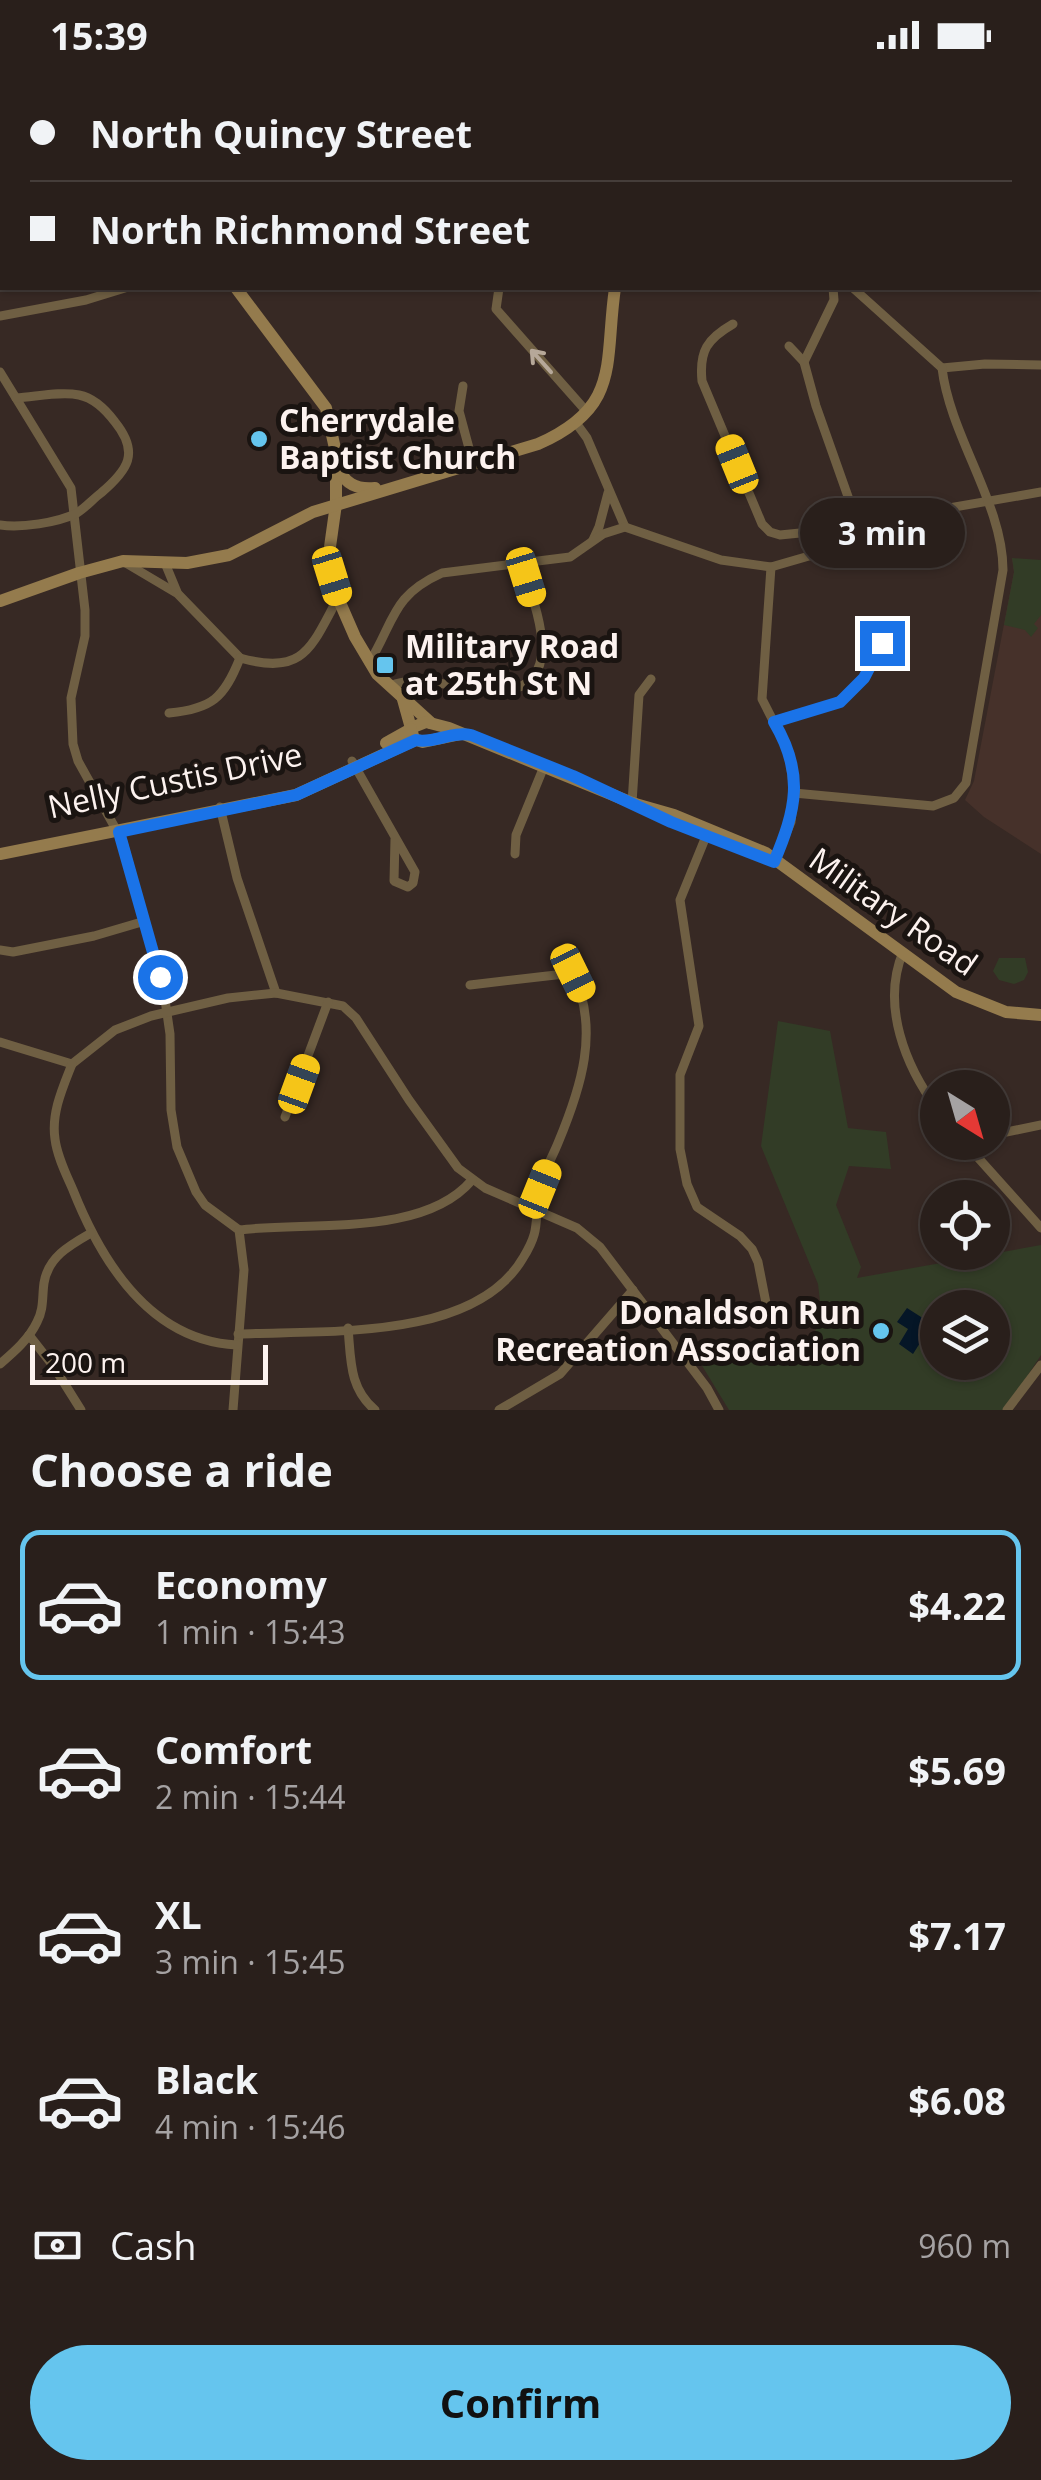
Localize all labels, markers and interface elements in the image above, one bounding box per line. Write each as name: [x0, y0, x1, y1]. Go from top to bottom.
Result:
text: 15:39: [50, 9, 148, 61]
text: North Quincy Street: [90, 107, 472, 159]
text: North Richmond Street: [90, 203, 530, 255]
one-way arrow: [530, 349, 553, 374]
place label: Cherrydale Baptist Church: [279, 398, 516, 478]
marker: Cherrydale Baptist Church: [248, 428, 270, 450]
car: [712, 431, 762, 497]
callout: 3 min: [800, 498, 964, 568]
text: 3 min: [838, 511, 927, 554]
car: [309, 543, 355, 609]
car: [503, 544, 549, 610]
route end: [860, 621, 905, 666]
place label: Military Road at 25th St N: [405, 624, 619, 704]
marker: Military Road at 25th St N: [374, 654, 396, 676]
street label: Nelly Custis Drive: [44, 732, 306, 827]
street label: Military Road: [801, 837, 986, 985]
car: [546, 939, 600, 1007]
route start: [138, 955, 183, 1000]
car: [275, 1051, 323, 1117]
north arrow: [920, 1070, 1010, 1160]
map controls: [920, 1070, 1010, 1380]
car: [515, 1156, 565, 1222]
button: locate: [920, 1180, 1010, 1270]
place label: Donaldson Run Recreation Association: [495, 1290, 861, 1370]
button: layers: [920, 1290, 1010, 1380]
marker: Donaldson Run Recreation Association: [870, 1320, 892, 1342]
scale bar: [30, 1340, 268, 1384]
text: 200 m: [45, 1343, 126, 1381]
text: Choose a ride: [30, 1439, 333, 1500]
text: Economy: [155, 1558, 327, 1610]
icon: car: [35, 1560, 125, 1650]
text: $4.22: [908, 1579, 1006, 1631]
text: 1 min · 15:43: [155, 1610, 346, 1653]
text: Comfort: [155, 1723, 312, 1775]
icon: car: [35, 1725, 125, 1815]
text: $5.69: [908, 1744, 1006, 1796]
text: 2 min · 15:44: [155, 1775, 346, 1818]
text: XL: [155, 1888, 202, 1940]
icon: car: [35, 1890, 125, 1980]
text: $7.17: [908, 1909, 1006, 1961]
text: 3 min · 15:45: [155, 1940, 346, 1983]
text: Black: [155, 2053, 258, 2105]
icon: car: [35, 2055, 125, 2145]
text: $6.08: [908, 2074, 1006, 2126]
text: 4 min · 15:46: [155, 2105, 346, 2148]
icon: cash: [30, 2218, 85, 2273]
text: Cash: [110, 2219, 196, 2271]
text: 960 m: [918, 2224, 1011, 2267]
button: Confirm: [30, 2345, 1011, 2460]

